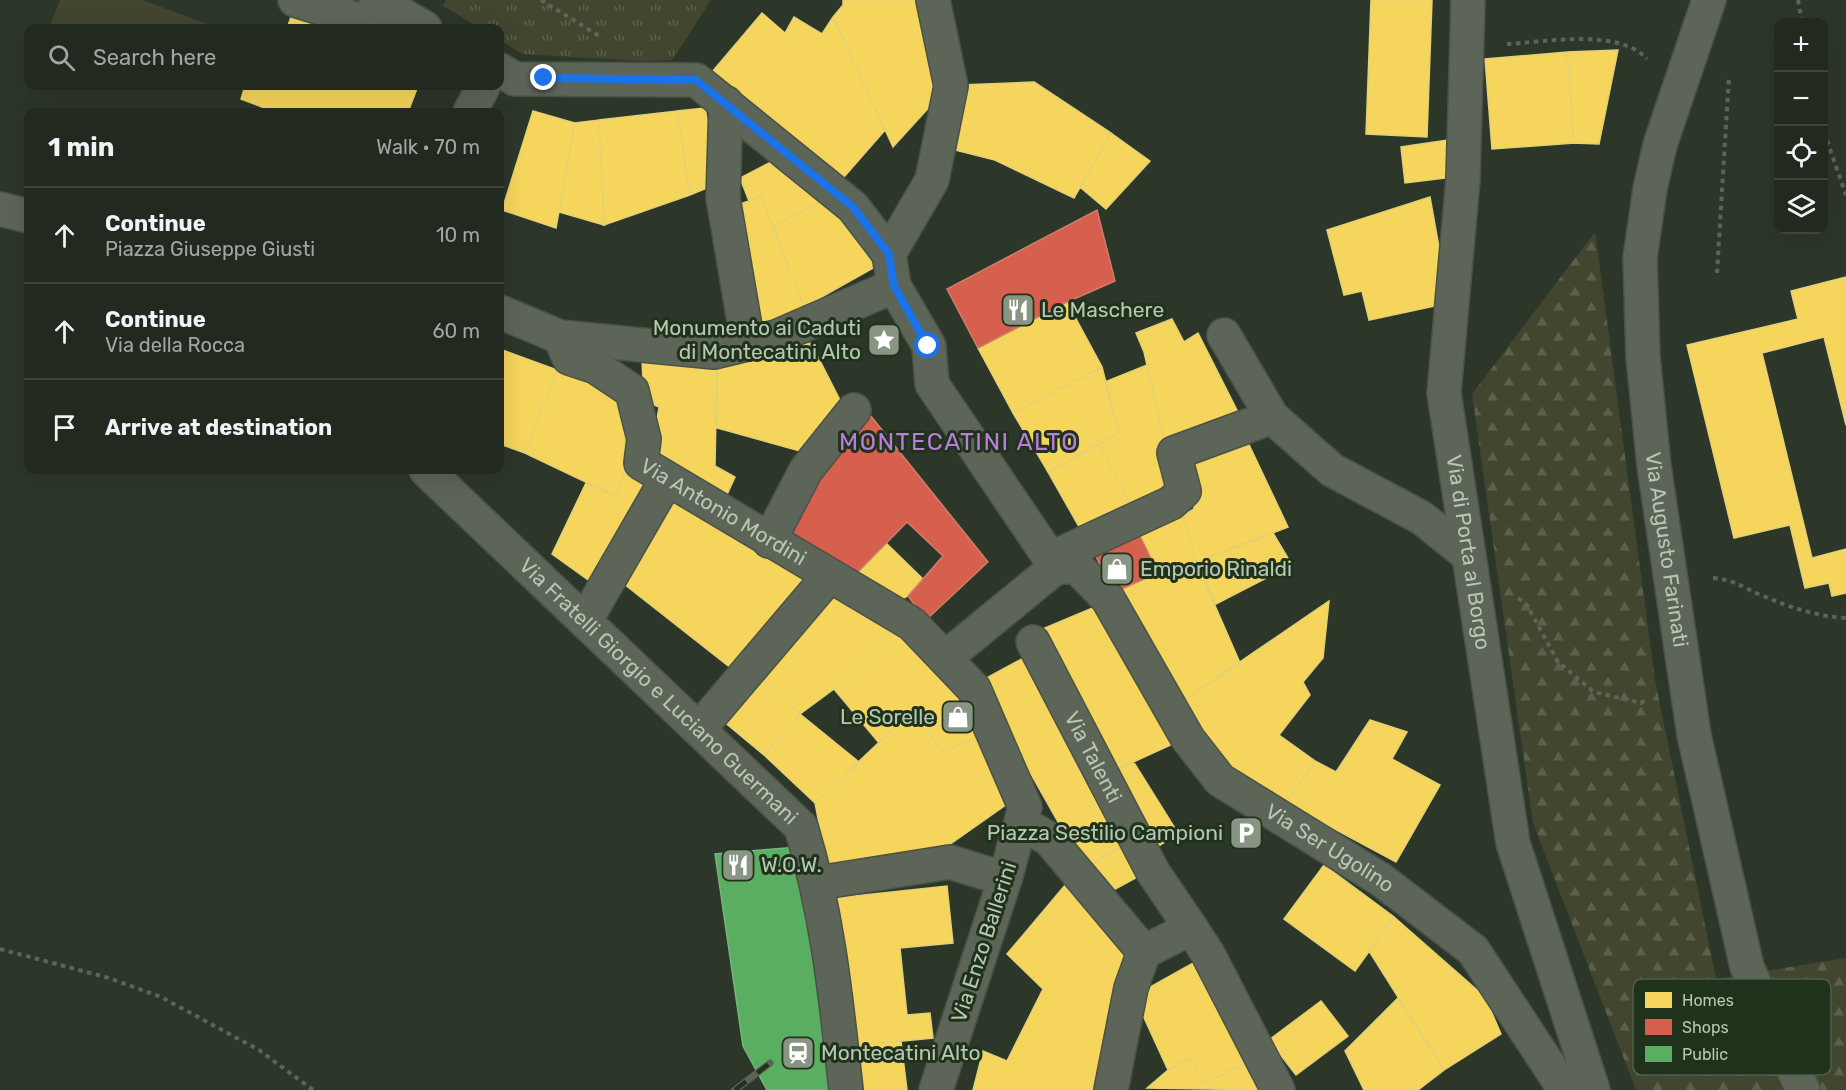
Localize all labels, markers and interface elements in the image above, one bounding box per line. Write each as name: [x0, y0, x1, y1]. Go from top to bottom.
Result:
map controls: [1774, 18, 1828, 234]
button: +: [1774, 18, 1828, 72]
search box: [24, 24, 504, 90]
icon: search: [45, 41, 78, 74]
text: Search here: [93, 44, 216, 71]
route end: [530, 64, 556, 90]
button: −: [1774, 72, 1828, 126]
button: locate: [1774, 126, 1828, 180]
text: 1 min: [48, 132, 114, 163]
text: Walk · 70 m: [376, 135, 480, 159]
button: layers: [1774, 180, 1828, 234]
text: Continue: [105, 210, 206, 237]
icon: ahead: [48, 219, 81, 252]
text: 10 m: [436, 223, 480, 247]
text: Piazza Giuseppe Giusti: [105, 237, 315, 261]
restaurant icon: Le Maschere: [1000, 292, 1036, 328]
place label: Le Maschere: [1041, 297, 1164, 322]
text: Continue: [105, 306, 206, 333]
icon: ahead: [48, 315, 81, 348]
place label: Monumento ai Caduti di Montecatini Alto: [653, 315, 861, 364]
text: 60 m: [433, 319, 480, 343]
place icon: Monumento ai Caduti di Montecatini Alto: [866, 322, 902, 358]
route start: [914, 332, 940, 358]
text: Via della Rocca: [105, 333, 245, 357]
icon: arrive: [48, 411, 81, 444]
text: Arrive at destination: [105, 414, 332, 441]
district label: MONTECATINI ALTO: [839, 428, 1079, 456]
street label: Via Augusto Farinati: [1641, 451, 1694, 649]
street label: Via Antonio Mordini: [636, 452, 811, 570]
street label: Via di Porta al Borgo: [1442, 453, 1496, 651]
shop icon: Emporio Rinaldi: [1099, 551, 1135, 587]
street label: Via Fratelli Giorgio e Luciano Guermani: [514, 552, 803, 829]
place label: Emporio Rinaldi: [1140, 556, 1292, 581]
shop icon: Le Sorelle: [940, 699, 976, 735]
place label: Le Sorelle: [840, 704, 935, 729]
street label: Via Talenti: [1059, 707, 1128, 807]
street label: Via Ser Ugolino: [1261, 798, 1400, 897]
parking icon: Piazza Sestilio Campioni: [1228, 815, 1264, 851]
place label: Piazza Sestilio Campioni: [987, 820, 1223, 845]
restaurant icon: W.O.W.: [720, 847, 756, 883]
place label: W.O.W.: [761, 852, 822, 877]
street label: Via Enzo Ballerini: [946, 858, 1021, 1025]
legend: [1633, 979, 1831, 1075]
text: Homes: [1682, 991, 1734, 1010]
text: Shops: [1682, 1018, 1729, 1037]
station icon: Montecatini Alto: [780, 1035, 816, 1071]
place label: Montecatini Alto: [821, 1040, 980, 1065]
text: Public: [1682, 1045, 1728, 1064]

